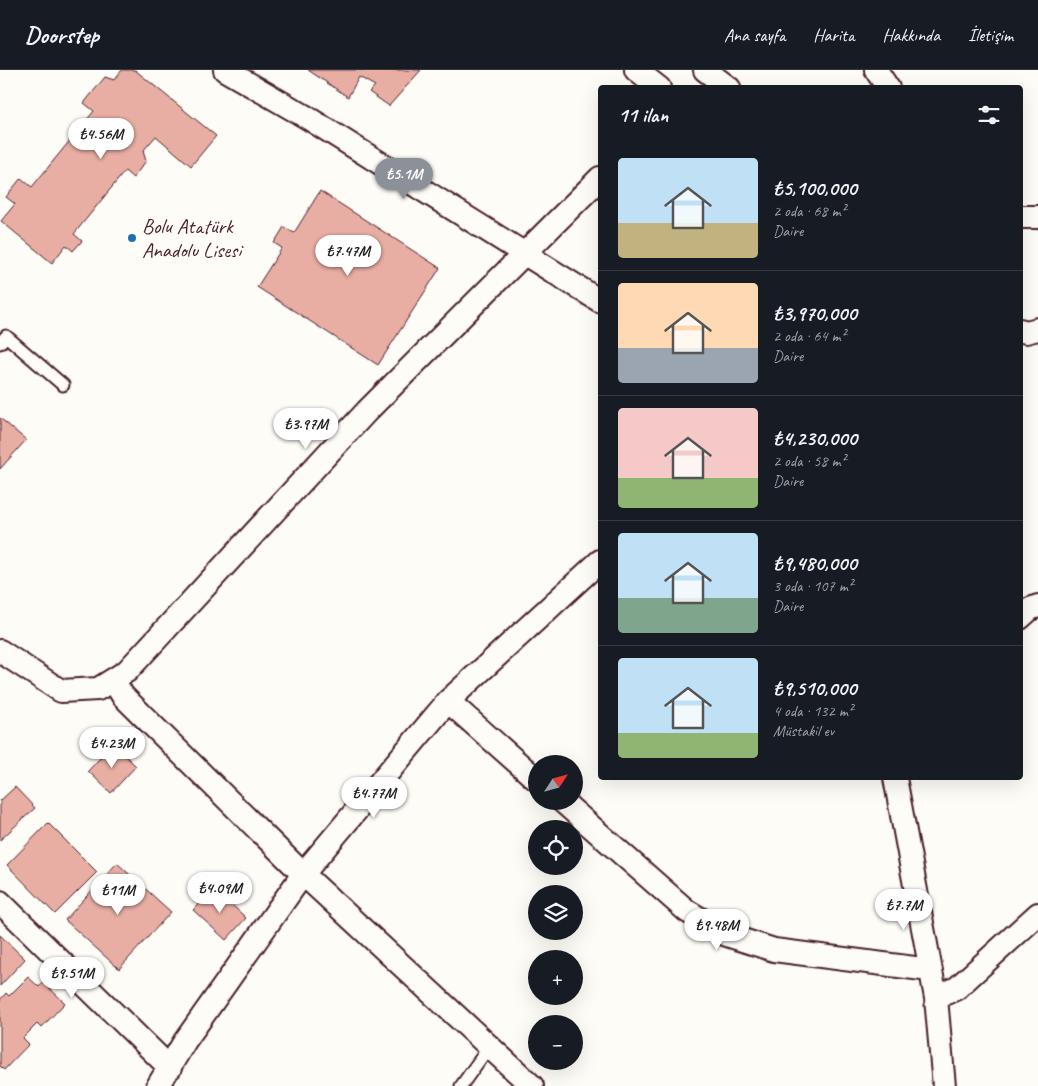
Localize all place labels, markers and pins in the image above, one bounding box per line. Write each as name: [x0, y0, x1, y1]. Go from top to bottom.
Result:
pin: ₺4.56M: [60, 118, 142, 160]
pin: ₺5.1M: [369, 158, 439, 200]
place label: Bolu Atatürk Anadolu Lisesi: [142, 213, 244, 263]
marker: Bolu Atatürk Anadolu Lisesi: [126, 232, 138, 244]
pin: ₺7.47M: [307, 234, 389, 277]
pin: ₺3.97M: [265, 408, 347, 450]
pin: ₺4.23M: [71, 726, 153, 769]
pin: ₺4.77M: [333, 776, 415, 819]
pin: ₺4.09M: [179, 872, 261, 914]
pin: ₺11M: [88, 874, 148, 916]
pin: ₺7.7M: [869, 888, 939, 931]
pin: ₺9.48M: [676, 908, 758, 951]
pin: ₺9.51M: [31, 956, 113, 999]

